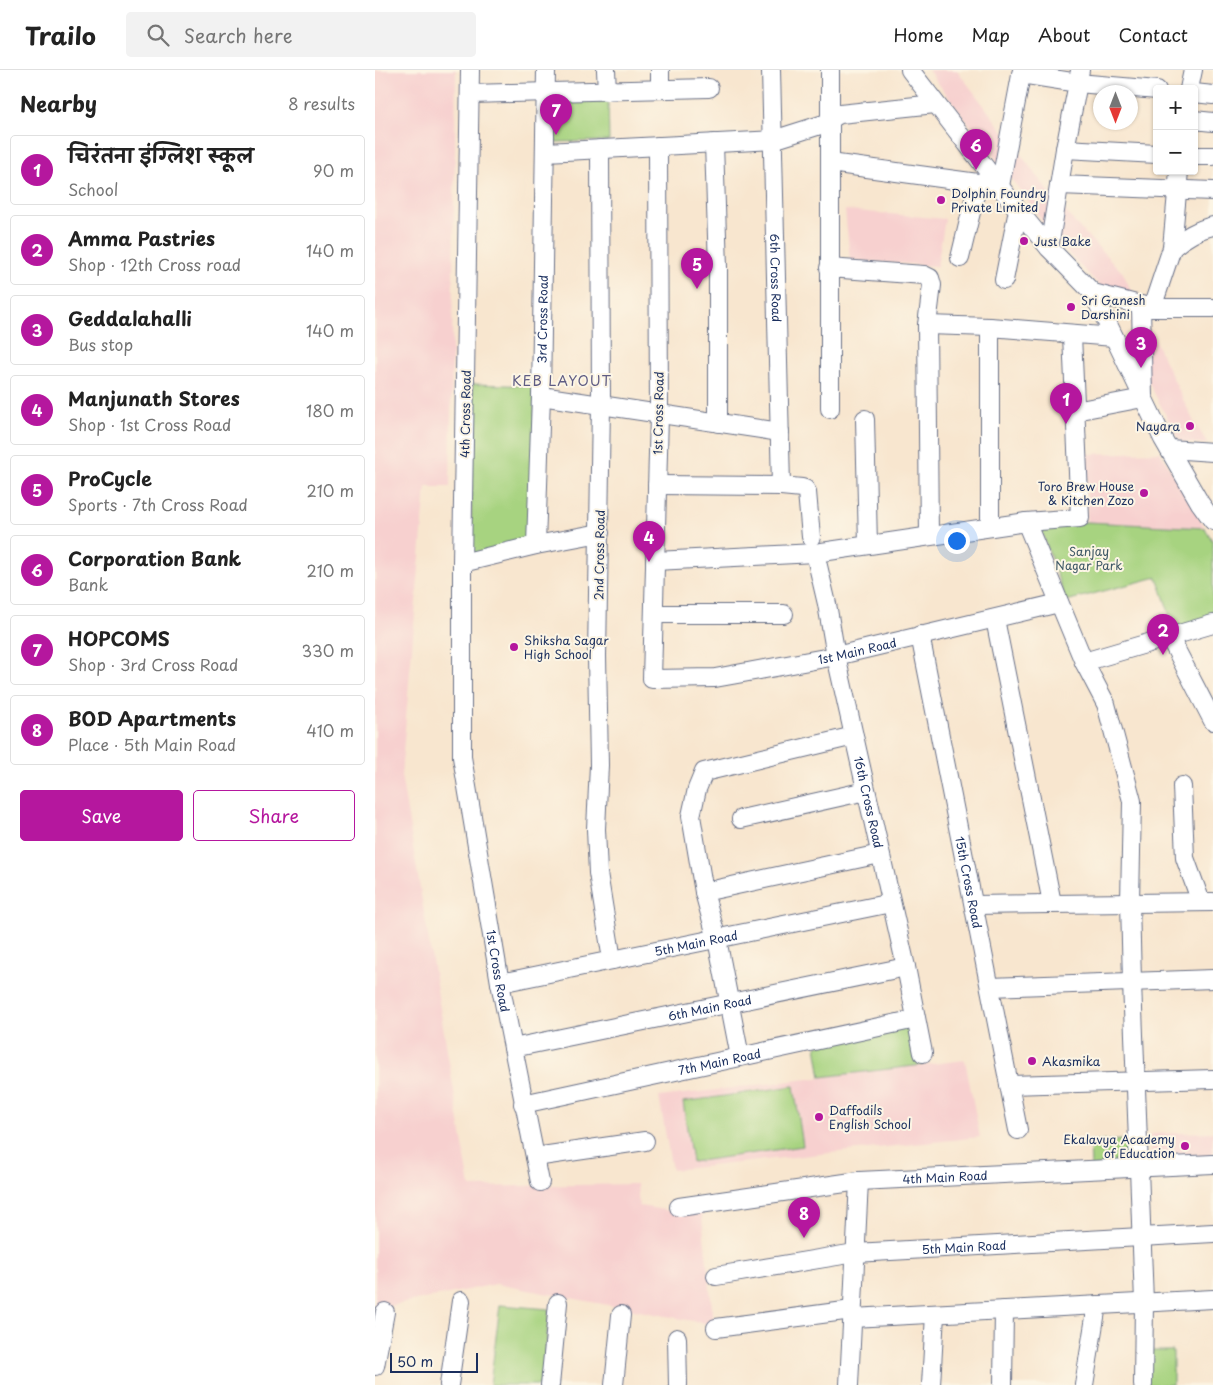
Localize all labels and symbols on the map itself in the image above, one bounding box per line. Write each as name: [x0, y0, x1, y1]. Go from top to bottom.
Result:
north arrow: [1093, 85, 1138, 130]
pin: 7: [540, 94, 572, 135]
pin: 6: [960, 129, 992, 170]
place label: Dolphin Foundry Private Limited: [951, 184, 1047, 216]
marker: Dolphin Foundry Private Limited: [935, 194, 947, 206]
place label: Just Bake: [1034, 232, 1091, 250]
street label: 6th Cross Road: [766, 233, 786, 322]
marker: Just Bake: [1018, 235, 1030, 247]
pin: 5: [681, 248, 713, 289]
street label: 3rd Cross Road: [533, 275, 552, 364]
place label: Sri Ganesh Darshini: [1081, 291, 1145, 323]
marker: Sri Ganesh Darshini: [1065, 301, 1077, 313]
pin: 3: [1125, 327, 1157, 368]
street label: 4th Cross Road: [455, 370, 475, 458]
district label: KEB LAYOUT: [512, 370, 612, 391]
street label: 1st Cross Road: [648, 371, 668, 455]
pin: 1: [1050, 383, 1082, 424]
place label: Nayara: [1136, 417, 1180, 435]
marker: Nayara: [1184, 420, 1196, 432]
place label: Toro Brew House & Kitchen Zozo: [1038, 477, 1134, 509]
marker: Toro Brew House & Kitchen Zozo: [1138, 487, 1150, 499]
street label: 2nd Cross Road: [589, 510, 609, 600]
pin: 4: [633, 521, 665, 562]
your location: [944, 528, 970, 554]
park label: Sanjay Nagar Park: [1055, 542, 1123, 574]
pin: 2: [1147, 614, 1179, 655]
place label: Shiksha Sagar High School: [524, 631, 609, 663]
street label: 1st Main Road: [817, 633, 898, 668]
marker: Shiksha Sagar High School: [508, 641, 520, 653]
street label: 16th Cross Road: [850, 755, 888, 850]
street label: 15th Cross Road: [951, 835, 987, 930]
street label: 5th Main Road: [653, 926, 739, 960]
street label: 1st Cross Road: [482, 928, 515, 1014]
street label: 6th Main Road: [666, 990, 753, 1025]
street label: 7th Main Road: [676, 1044, 762, 1079]
place label: Akasmika: [1042, 1052, 1101, 1070]
marker: Akasmika: [1026, 1055, 1038, 1067]
place label: Daffodils English School: [829, 1101, 911, 1133]
marker: Daffodils English School: [813, 1111, 825, 1123]
place label: Ekalavya Academy of Education: [1063, 1130, 1175, 1162]
marker: Ekalavya Academy of Education: [1179, 1140, 1191, 1152]
street label: 4th Main Road: [902, 1166, 988, 1188]
pin: 8: [788, 1197, 820, 1238]
street label: 5th Main Road: [921, 1236, 1007, 1258]
scale bar: [390, 1350, 477, 1373]

